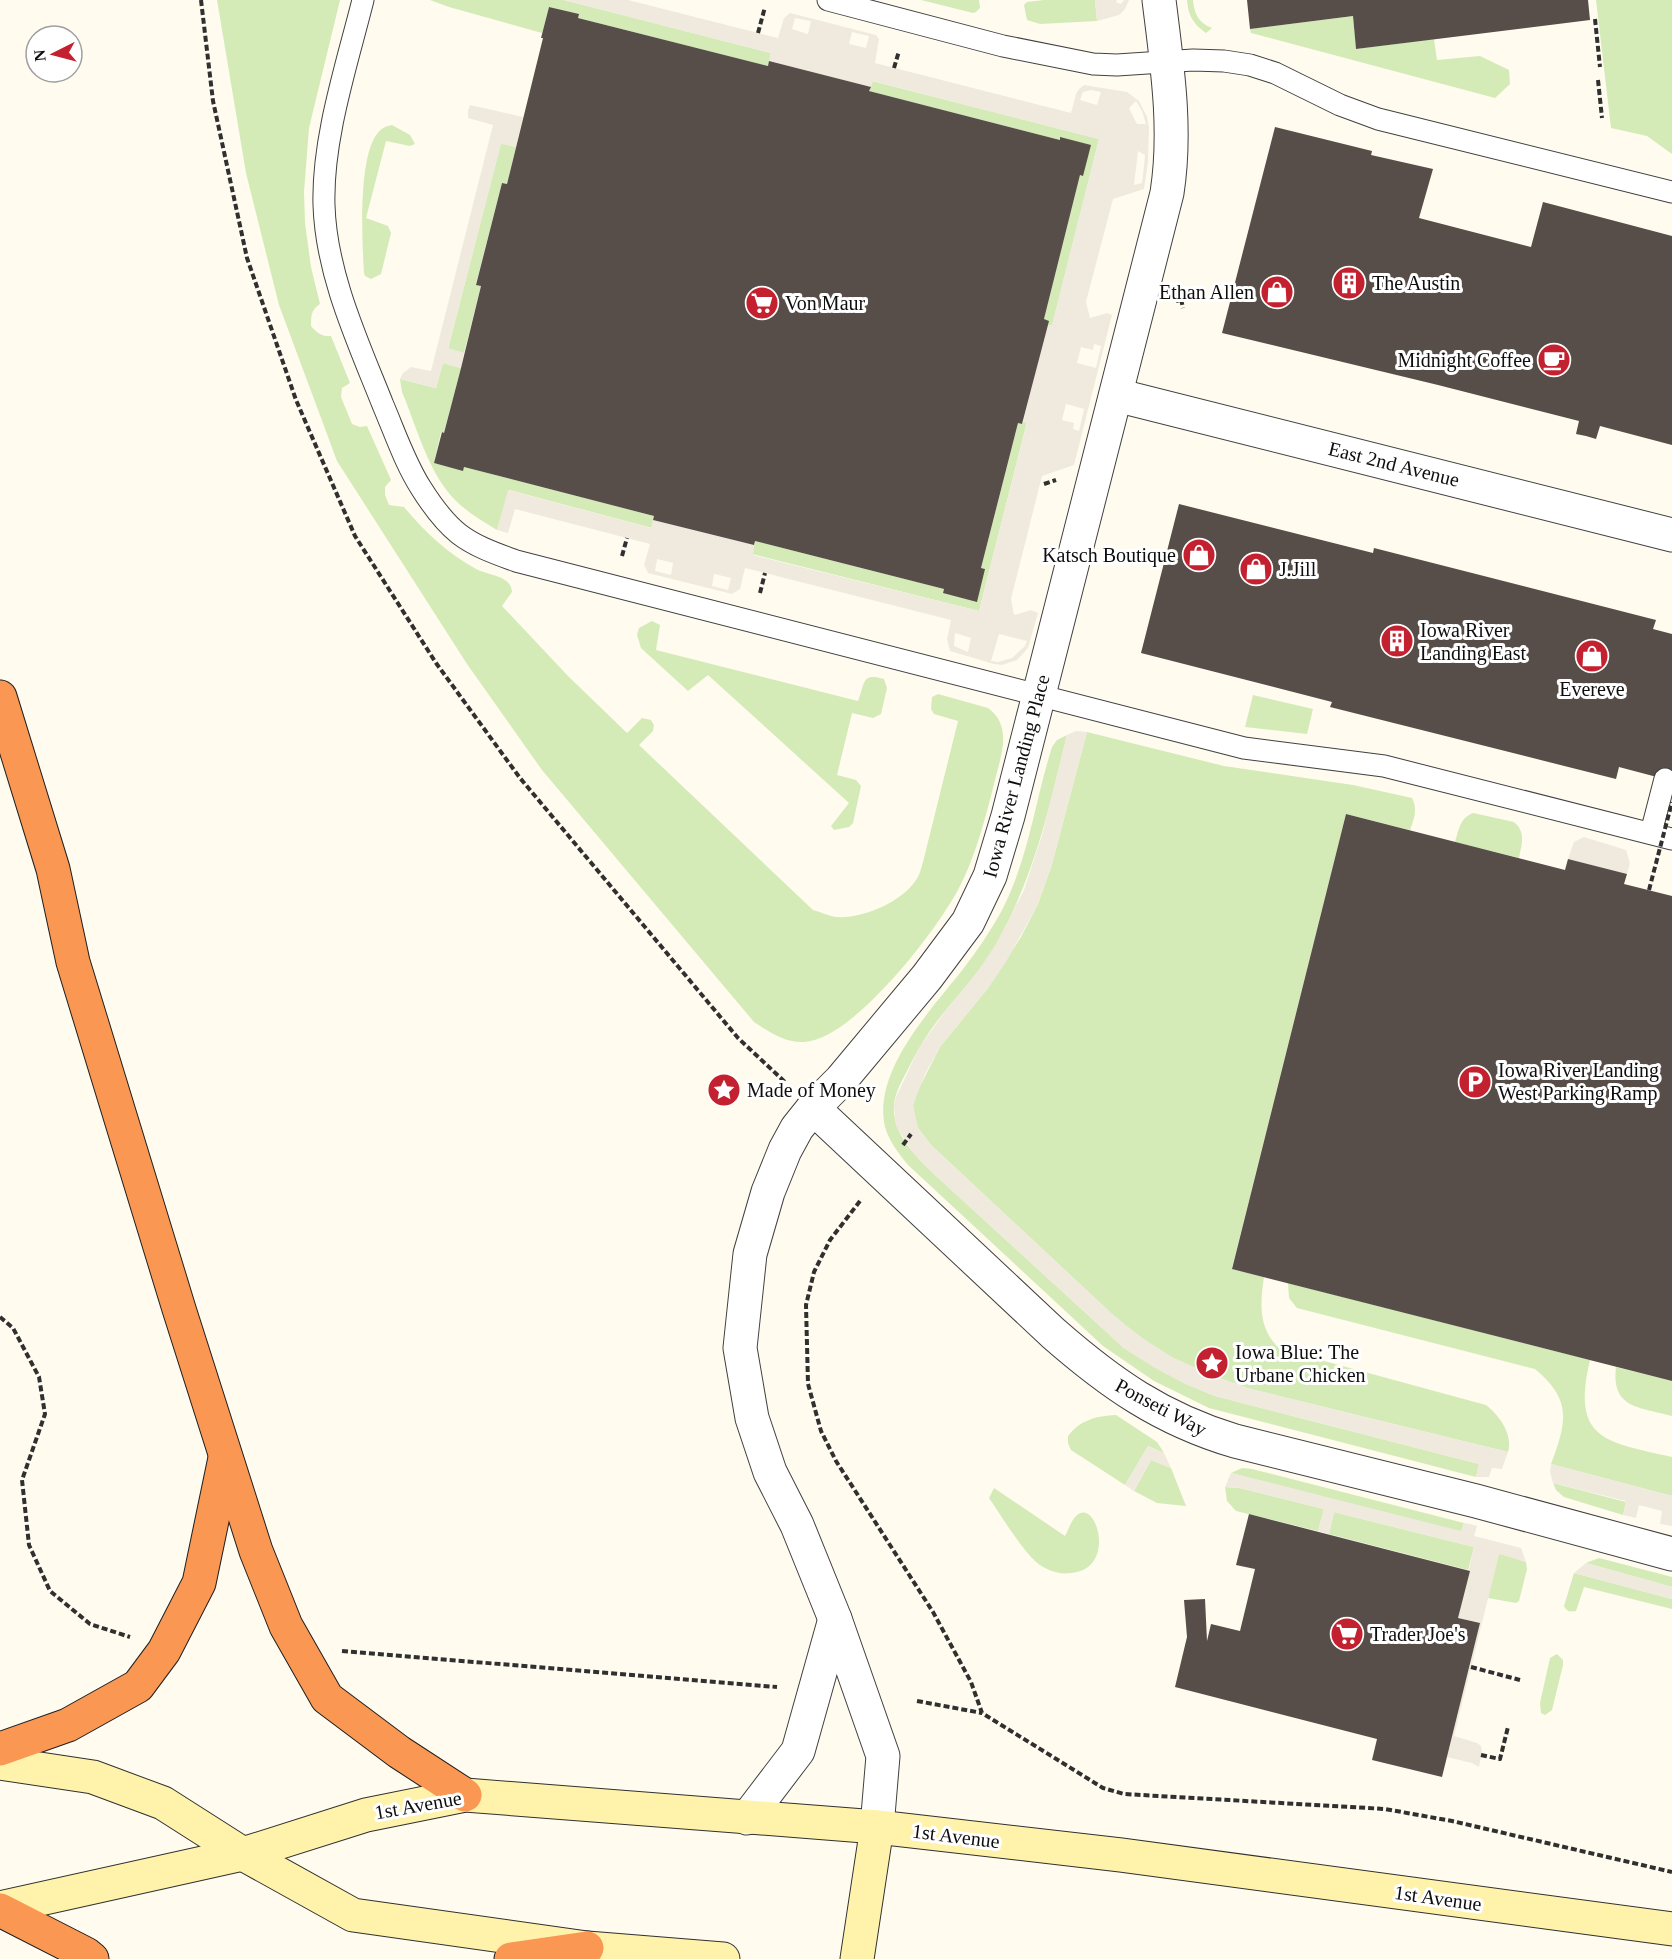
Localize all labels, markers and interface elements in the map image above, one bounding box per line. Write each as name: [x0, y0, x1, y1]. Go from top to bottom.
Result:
north arrow: [24, 24, 84, 84]
text: N: [30, 48, 49, 62]
building icon: The Austin: [1331, 265, 1367, 301]
place label: The Austin: [1372, 272, 1460, 294]
shop icon: Ethan Allen: [1259, 274, 1295, 310]
place label: Ethan Allen: [1159, 281, 1254, 303]
supermarket icon: Von Maur: [744, 285, 780, 321]
place label: Von Maur: [785, 292, 866, 314]
cafe icon: Midnight Coffee: [1536, 342, 1572, 378]
place label: Midnight Coffee: [1397, 349, 1531, 372]
street label: East 2nd Avenue: [1326, 437, 1462, 491]
shop icon: Katsch Boutique: [1181, 537, 1217, 573]
place label: Katsch Boutique: [1042, 544, 1176, 567]
shop icon: J.Jill: [1238, 551, 1274, 587]
place label: J.Jill: [1279, 558, 1317, 580]
place label: Iowa River Landing East: [1420, 619, 1527, 665]
building icon: Iowa River Landing East: [1379, 623, 1415, 659]
shop icon: Evereve: [1574, 638, 1610, 674]
street label: Iowa River Landing Place: [978, 672, 1055, 880]
place label: Evereve: [1559, 678, 1625, 700]
place label: Iowa River Landing West Parking Ramp: [1498, 1059, 1659, 1105]
parking icon: Iowa River Landing West Parking Ramp: [1457, 1064, 1493, 1100]
place icon: Made of Money: [706, 1072, 742, 1108]
place label: Made of Money: [747, 1079, 876, 1102]
place label: Iowa Blue: The Urbane Chicken: [1235, 1341, 1366, 1386]
place icon: Iowa Blue: The Urbane Chicken: [1194, 1345, 1230, 1381]
street label: Ponseti Way: [1111, 1374, 1210, 1441]
supermarket icon: Trader Joe's: [1329, 1616, 1365, 1652]
place label: Trader Joe's: [1370, 1623, 1466, 1645]
street label: 1st Avenue: [373, 1787, 463, 1823]
street label: 1st Avenue: [911, 1820, 1001, 1852]
street label: 1st Avenue: [1393, 1881, 1483, 1915]

